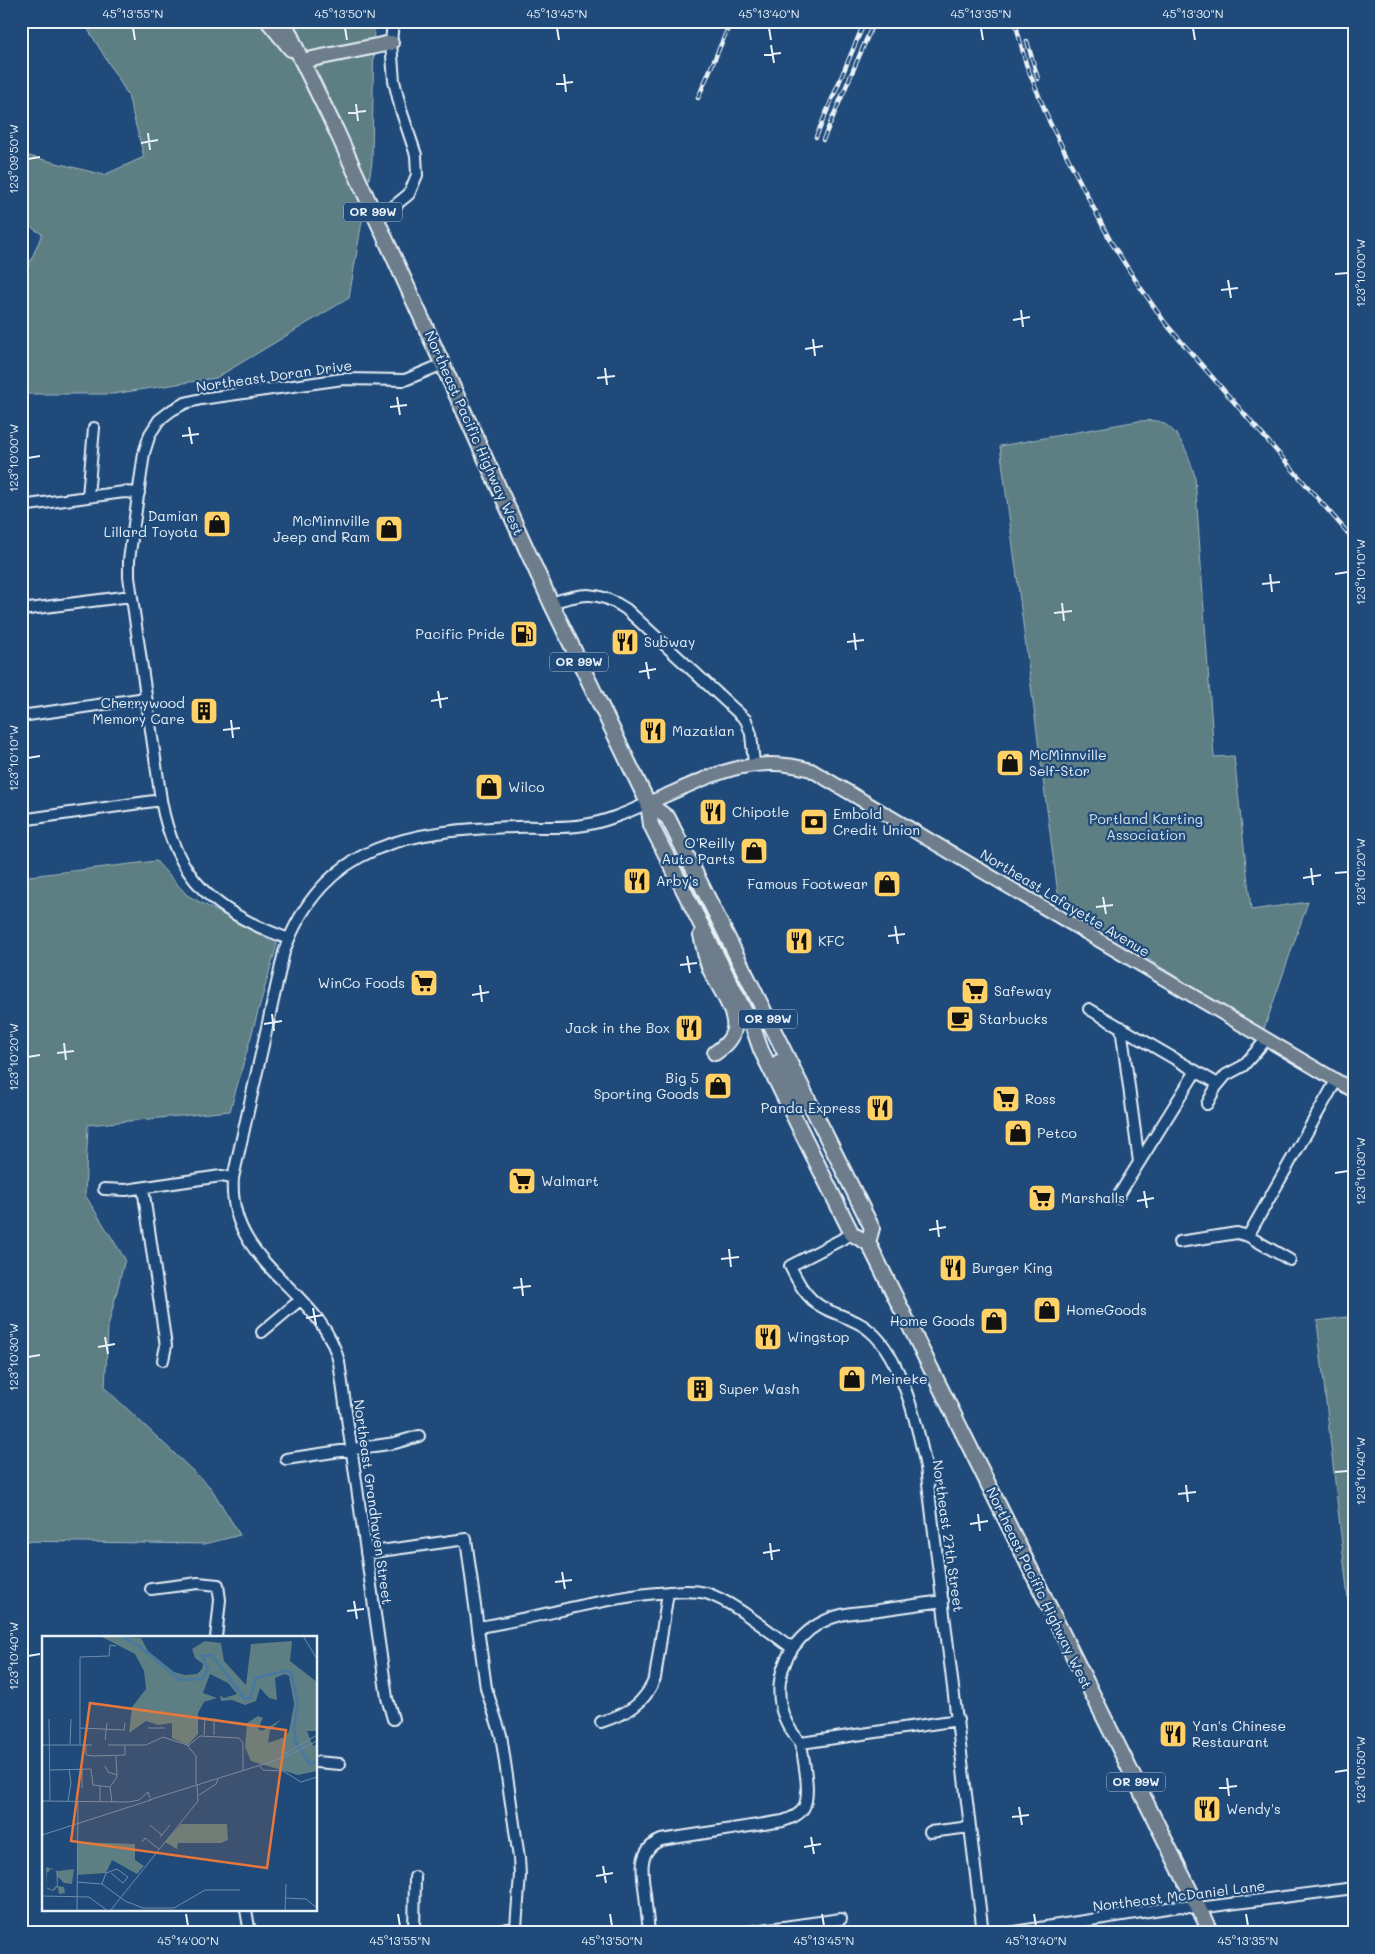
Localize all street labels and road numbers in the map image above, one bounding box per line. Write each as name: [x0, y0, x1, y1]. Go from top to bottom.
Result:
road number: OR 99W: [344, 202, 402, 222]
street label: Northeast Pacific Highway West: [421, 327, 528, 538]
street label: Northeast Doran Drive: [195, 355, 353, 396]
road number: OR 99W: [550, 652, 608, 672]
street label: Northeast Lafayette Avenue: [977, 844, 1154, 961]
road number: OR 99W: [739, 1010, 797, 1028]
street label: Northeast Grandhaven Street: [350, 1398, 397, 1606]
street label: Northeast 27th Street: [928, 1459, 969, 1613]
street label: Northeast Pacific Highway West: [982, 1484, 1097, 1692]
road number: OR 99W: [1107, 1772, 1165, 1791]
street label: Northeast McDaniel Lane: [1092, 1876, 1266, 1916]

